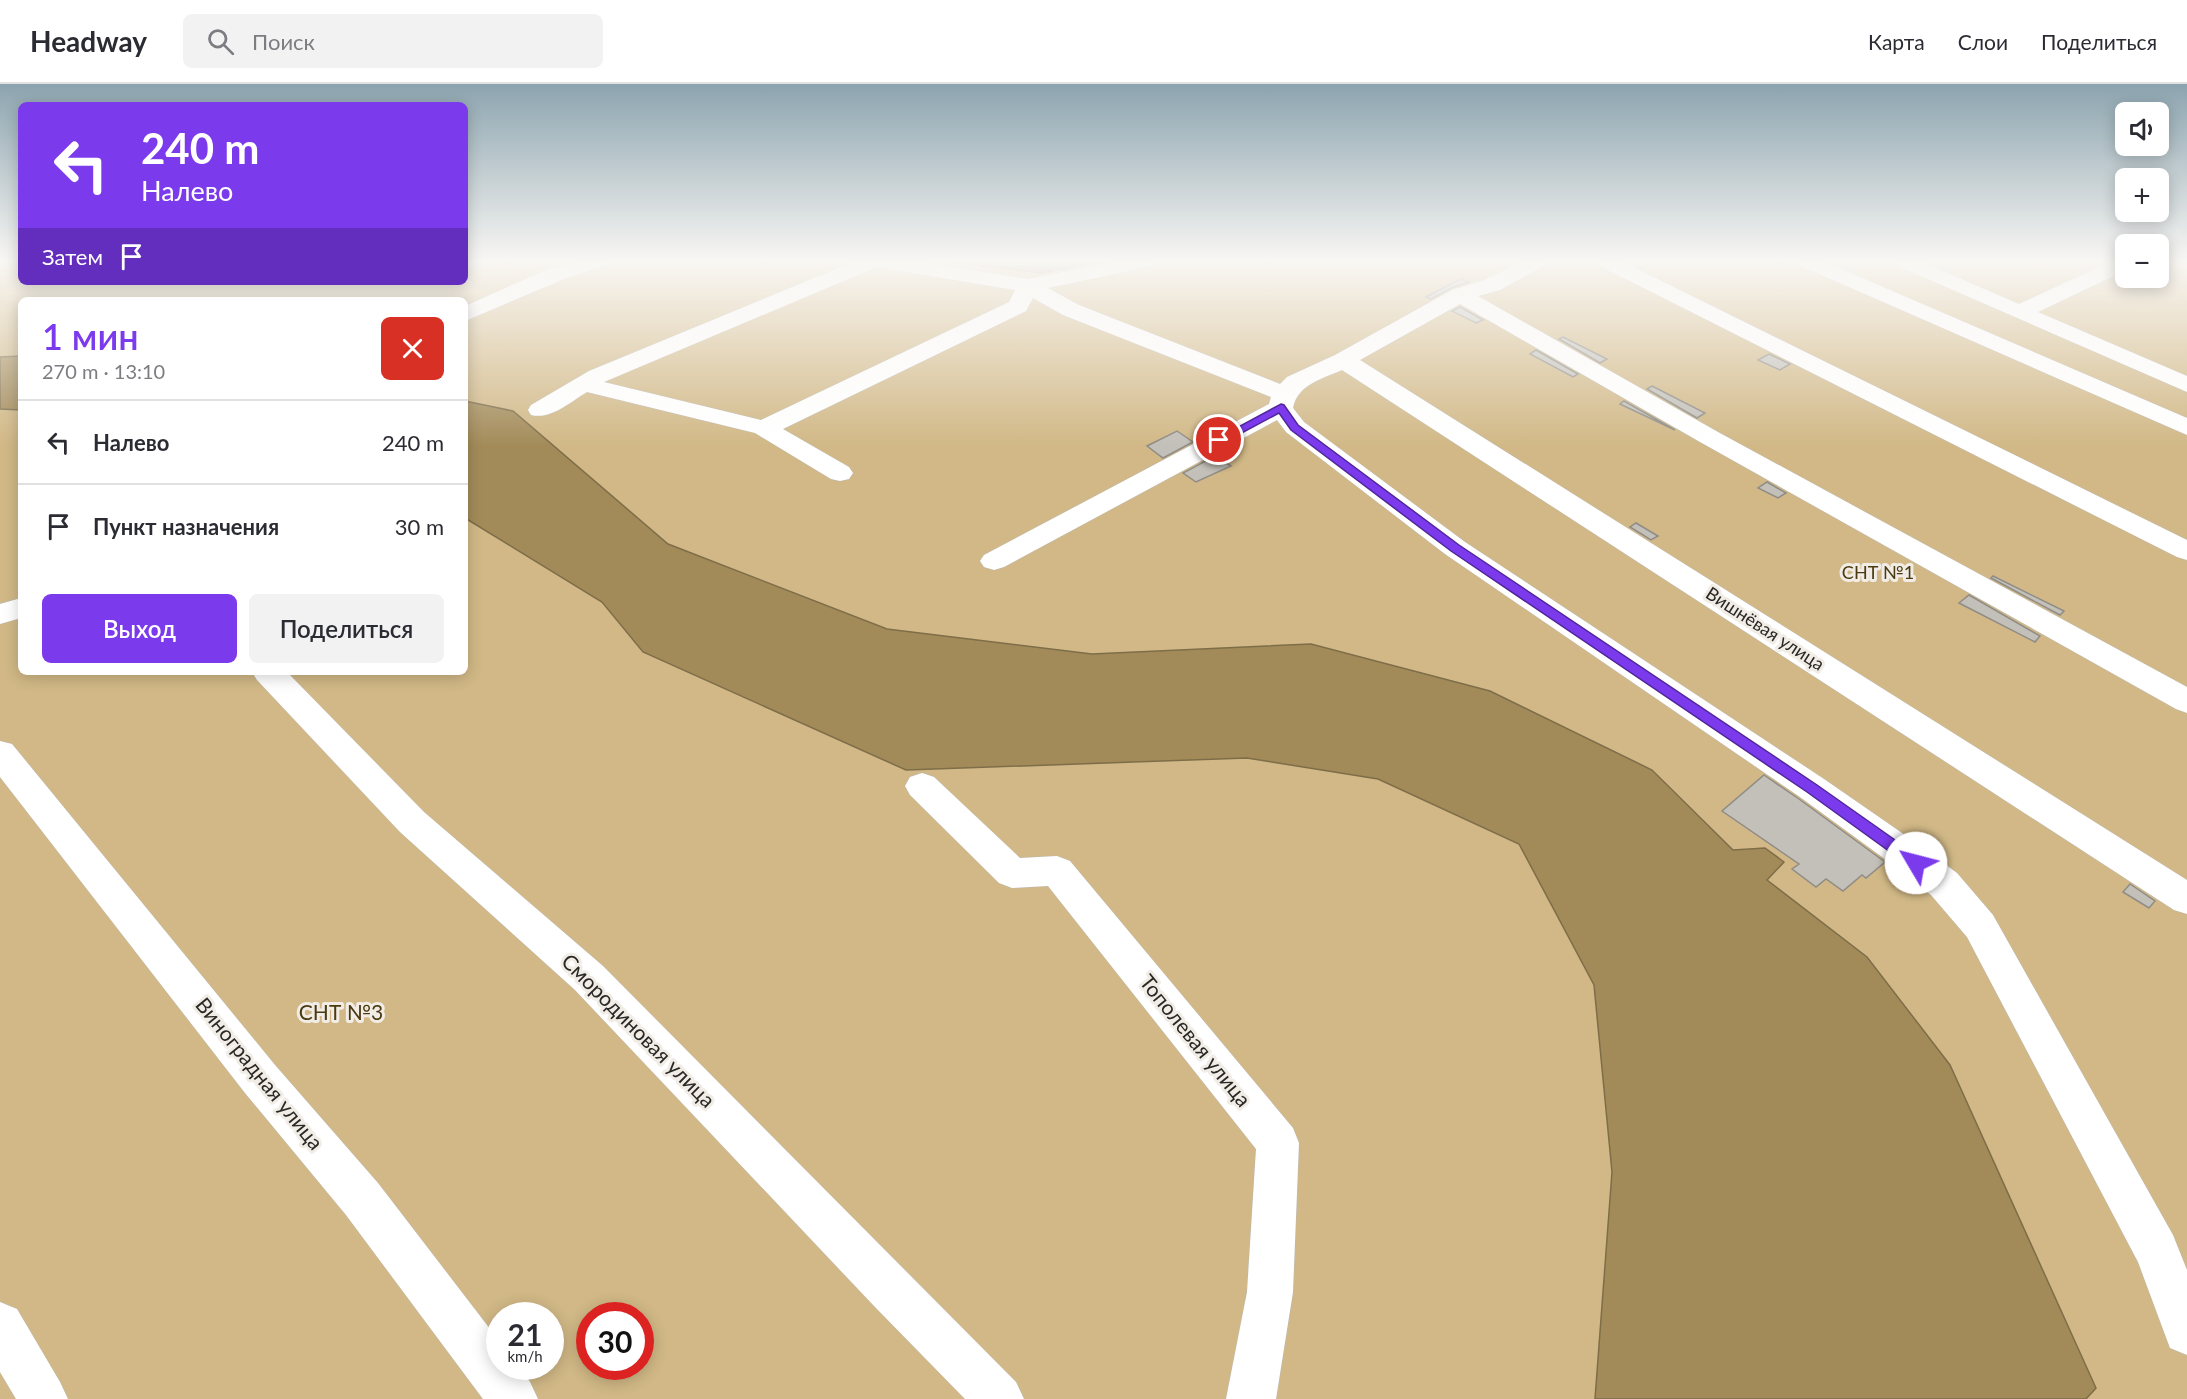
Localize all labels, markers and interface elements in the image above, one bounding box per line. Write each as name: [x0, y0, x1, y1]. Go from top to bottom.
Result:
search box: [183, 14, 603, 68]
text: Headway: [30, 24, 147, 58]
icon: search: [204, 25, 237, 58]
text: Поиск: [252, 28, 315, 55]
text: Карта: [1868, 29, 1925, 54]
text: Слои: [1958, 29, 2008, 54]
text: Поделиться: [2041, 29, 2157, 54]
map controls: [2115, 102, 2169, 288]
button: sound: [2115, 102, 2169, 156]
text: 240 m: [141, 123, 259, 173]
icon: left: [42, 126, 120, 204]
button: +: [2115, 168, 2169, 222]
text: Налево: [141, 174, 233, 207]
button: −: [2115, 234, 2169, 288]
icon: arrive: [115, 240, 148, 273]
text: Затем: [42, 243, 103, 270]
text: 1 мин: [42, 314, 139, 358]
button: close: [381, 317, 444, 380]
text: 270 m · 13:10: [42, 359, 165, 383]
pin: [1193, 414, 1244, 465]
icon: arrive: [1202, 423, 1235, 456]
icon: left: [42, 426, 75, 459]
text: Налево: [93, 429, 169, 456]
text: 240 m: [382, 429, 444, 456]
icon: arrive: [42, 510, 75, 543]
text: Пункт назначения: [93, 513, 279, 540]
text: 30 m: [395, 513, 444, 540]
park label: СНТ №1: [1842, 561, 1914, 583]
street label: Вишнёвая улица: [1702, 582, 1829, 675]
button: Выход: [42, 594, 237, 663]
button: Поделиться: [249, 594, 444, 663]
position arrow: [1884, 831, 1948, 895]
street label: Смородиновая улица: [557, 948, 721, 1112]
street label: Тополевая улица: [1135, 969, 1257, 1111]
street label: Виноградная улица: [191, 992, 329, 1154]
park label: СНТ №3: [299, 999, 383, 1024]
speed limit sign: 30: [576, 1302, 654, 1380]
text: 21: [508, 1316, 542, 1352]
text: km/h: [507, 1347, 543, 1365]

